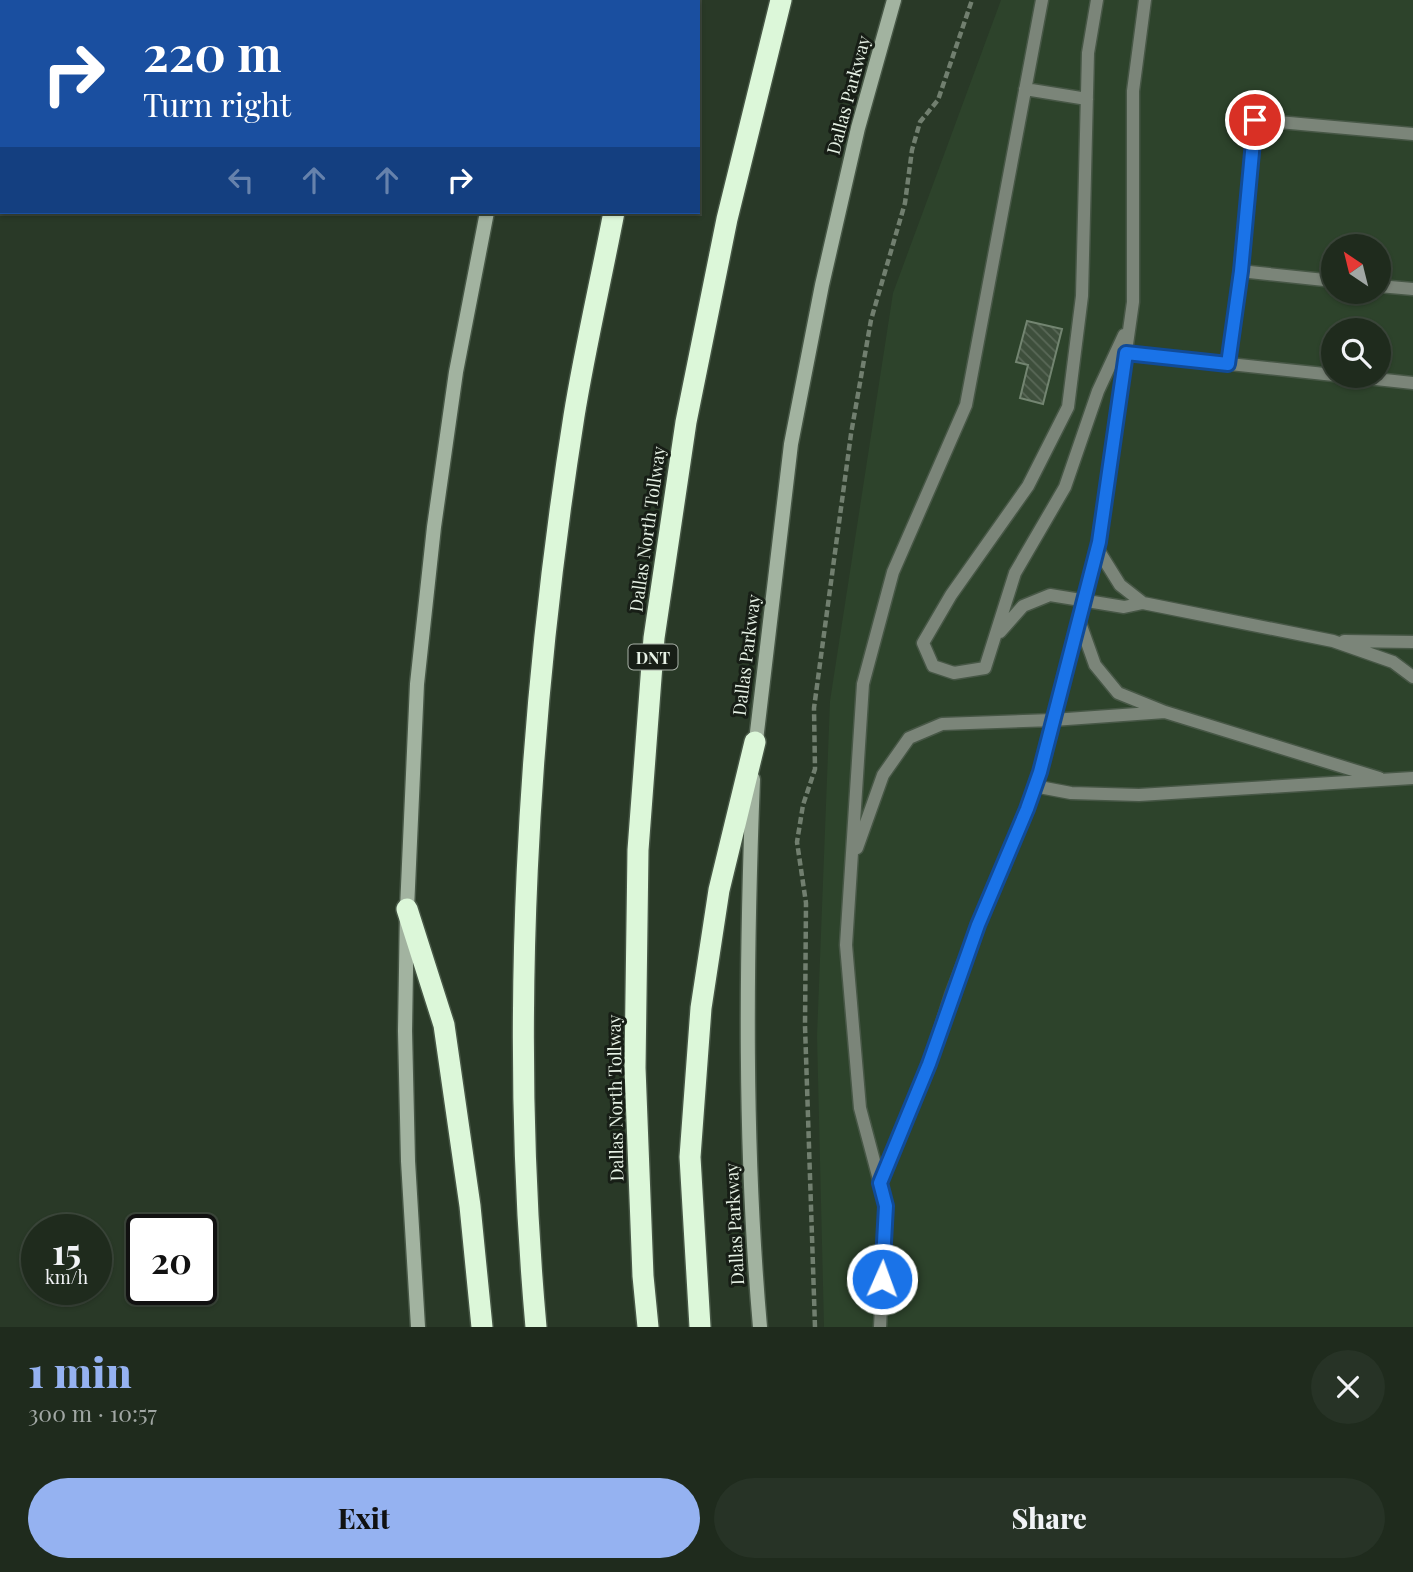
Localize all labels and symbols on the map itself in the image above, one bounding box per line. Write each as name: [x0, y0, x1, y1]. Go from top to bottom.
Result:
street label: Dallas Parkway: [821, 33, 875, 157]
pin: [1225, 90, 1285, 150]
north arrow: [1321, 234, 1391, 304]
street label: Dallas North Tollway: [623, 445, 671, 613]
street label: Dallas Parkway: [727, 593, 765, 717]
road number: DNT: [628, 644, 678, 670]
street label: Dallas North Tollway: [602, 1014, 628, 1182]
street label: Dallas Parkway: [719, 1162, 749, 1286]
speed limit sign: 20: [126, 1214, 217, 1305]
position arrow: [845, 1242, 919, 1316]

